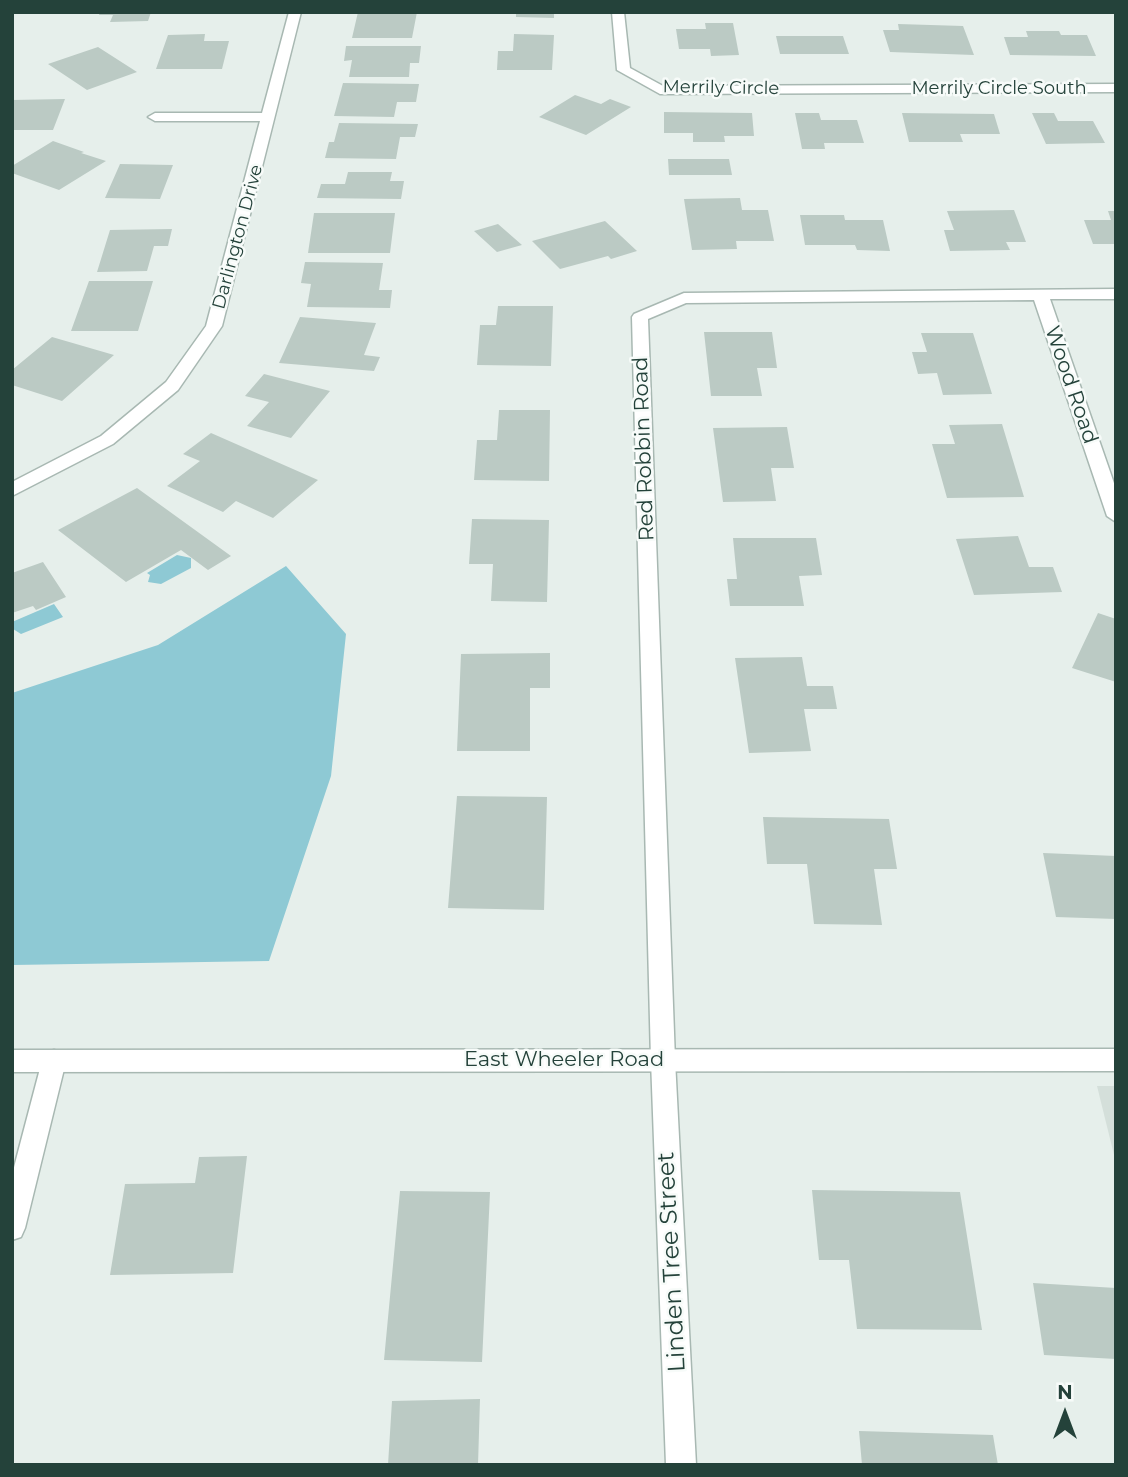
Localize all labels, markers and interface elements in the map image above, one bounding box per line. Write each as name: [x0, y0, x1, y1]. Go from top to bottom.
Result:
street label: Merrily Circle: [663, 76, 779, 100]
street label: Merrily Circle South: [911, 78, 1087, 100]
street label: Darlington Drive: [208, 162, 268, 312]
street label: Wood Road: [1039, 323, 1103, 447]
street label: Red Robbin Road: [628, 356, 660, 542]
street label: East Wheeler Road: [464, 1047, 664, 1073]
street label: Linden Tree Street: [652, 1151, 692, 1373]
north arrow: [1030, 1379, 1100, 1449]
text: N: [1057, 1381, 1073, 1404]

